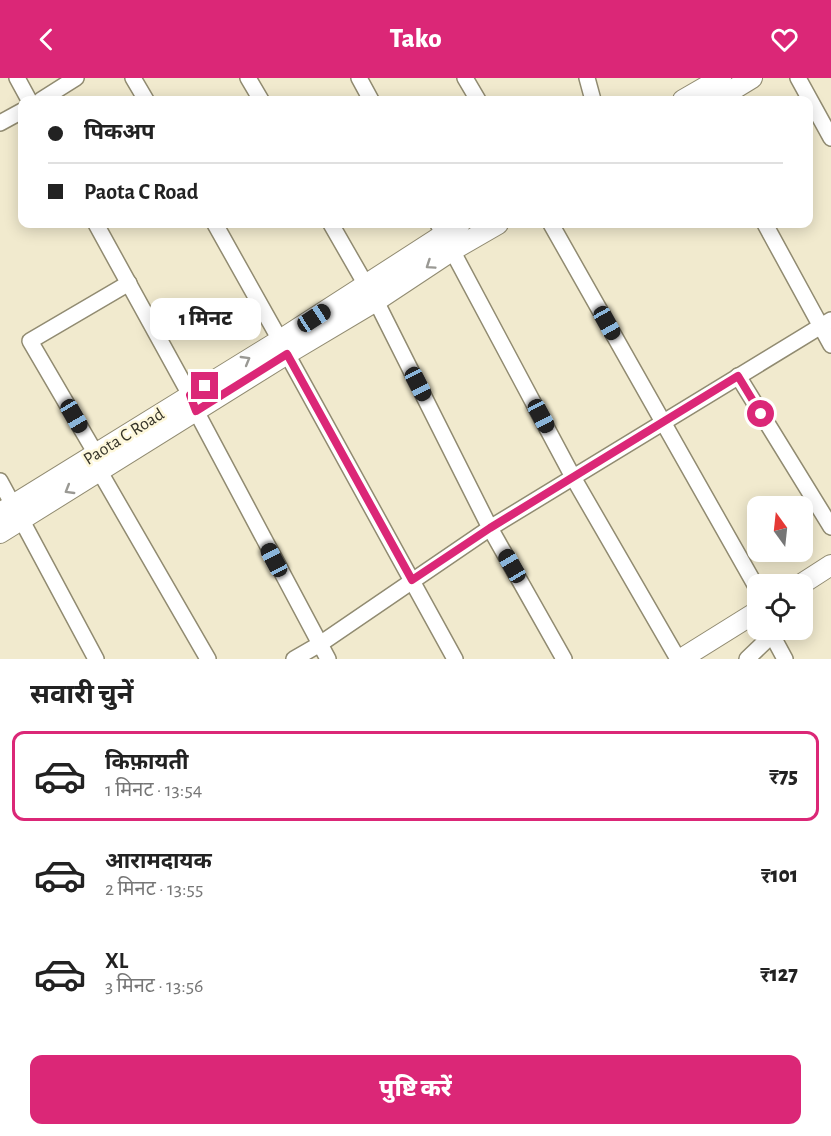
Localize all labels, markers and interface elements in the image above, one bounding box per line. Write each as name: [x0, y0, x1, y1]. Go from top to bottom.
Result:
icon: back: [30, 23, 63, 56]
icon: heart: [768, 23, 801, 56]
text: Tako: [389, 25, 442, 52]
text: पिकअप: [84, 121, 155, 143]
text: Paota C Road: [84, 181, 198, 203]
one-way arrow: [426, 258, 437, 269]
callout: 1 मिनट: [150, 299, 260, 341]
car: [294, 301, 334, 335]
car: [590, 303, 624, 343]
text: 1 मिनट: [179, 309, 232, 329]
one-way arrow: [240, 356, 250, 368]
car: [402, 364, 434, 404]
route end: [191, 372, 218, 399]
car: [57, 396, 91, 436]
car: [525, 396, 557, 436]
route start: [747, 400, 774, 427]
street label: Paota C Road: [81, 405, 167, 469]
one-way arrow: [64, 483, 75, 494]
north arrow: [747, 496, 813, 562]
map controls: [747, 496, 813, 640]
car: [258, 540, 290, 580]
car: [495, 546, 529, 586]
button: locate: [747, 574, 813, 640]
text: सवारी चुनें: [30, 681, 133, 708]
icon: car: [33, 749, 87, 803]
text: किफ़ायती: [105, 751, 189, 773]
text: ₹75: [769, 765, 798, 787]
text: 1 मिनट · 13:54: [105, 780, 202, 800]
icon: car: [33, 848, 87, 902]
text: आरामदायक: [105, 850, 212, 872]
text: ₹101: [761, 864, 798, 886]
text: 2 मिनट · 13:55: [105, 879, 203, 899]
icon: car: [33, 947, 87, 1001]
text: XL: [105, 950, 128, 972]
text: ₹127: [760, 963, 798, 985]
text: 3 मिनट · 13:56: [105, 976, 204, 996]
button: पुष्टि करें: [30, 1055, 801, 1124]

